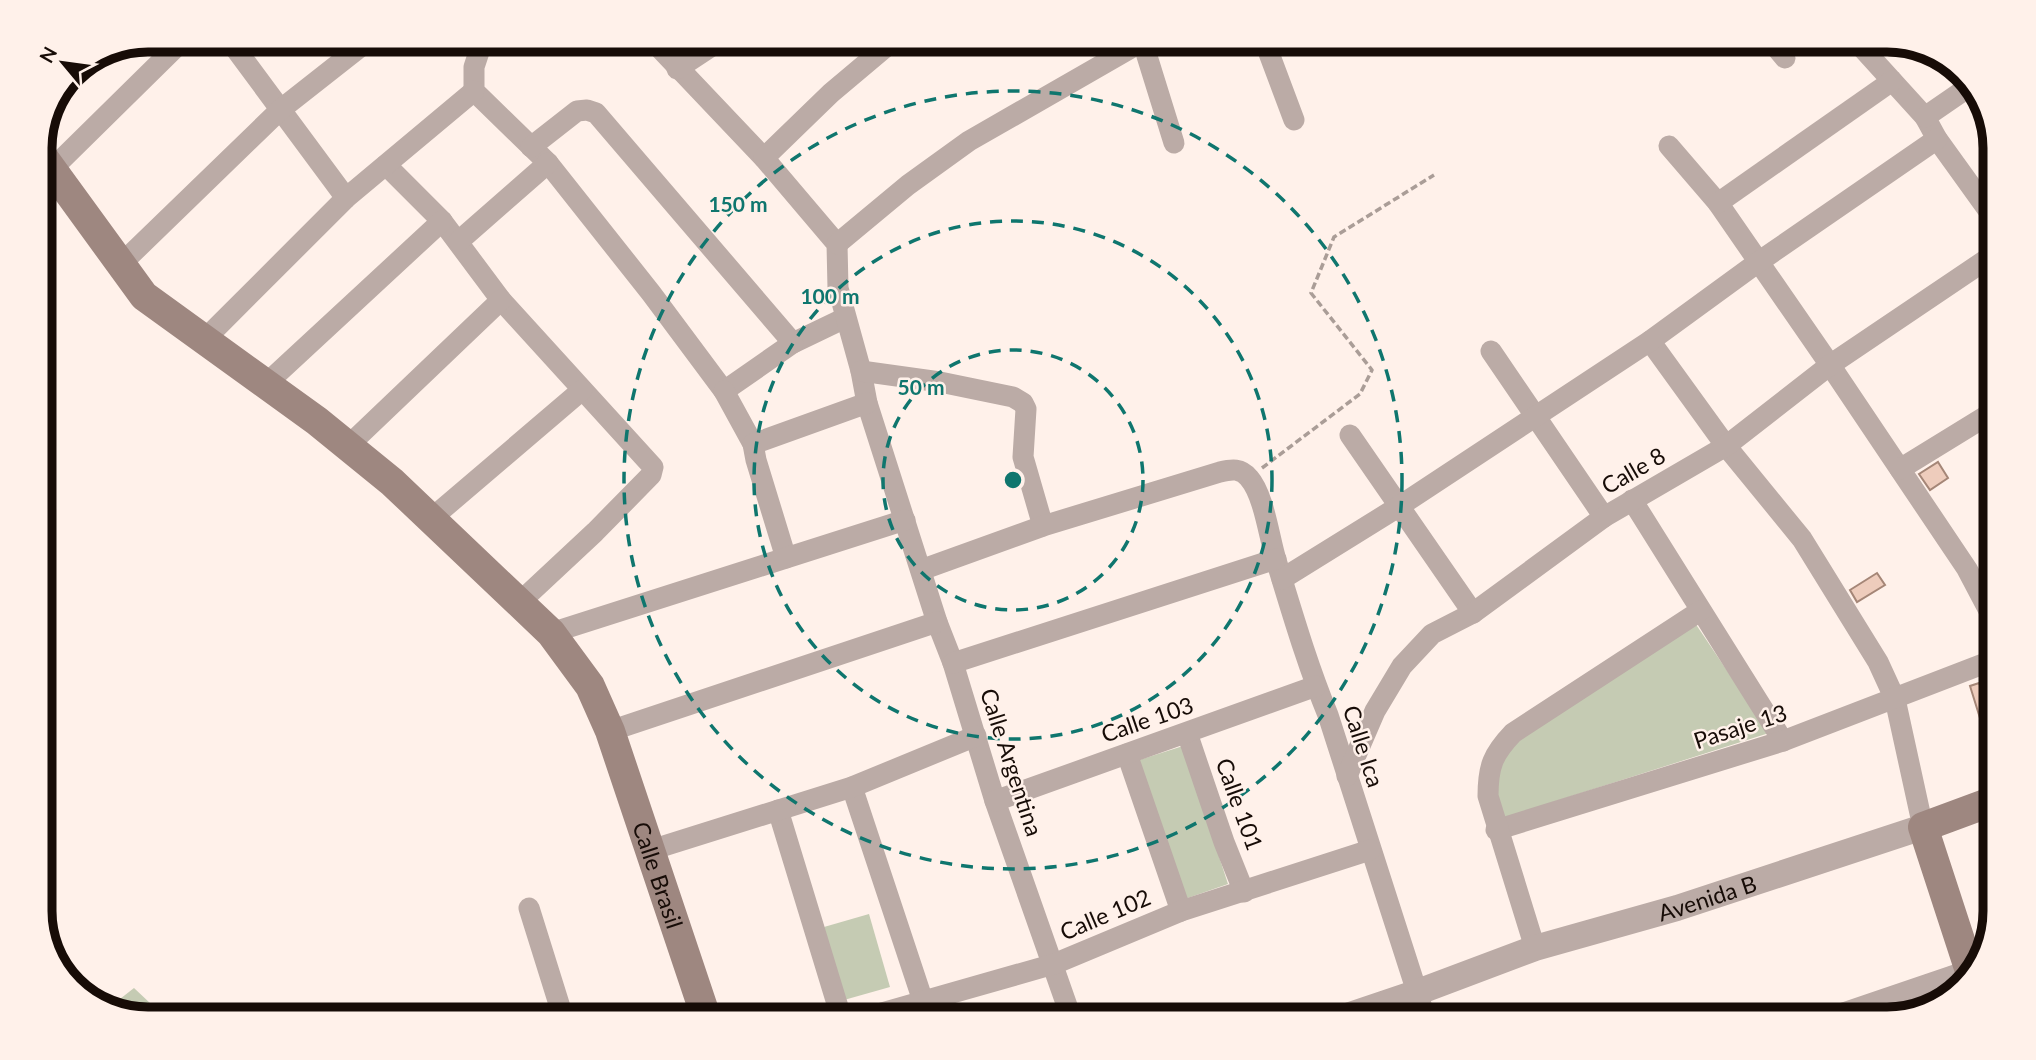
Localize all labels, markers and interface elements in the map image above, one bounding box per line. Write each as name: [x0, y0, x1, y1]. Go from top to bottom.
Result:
north arrow: [28, 28, 98, 98]
text: N: [34, 43, 61, 66]
text: 150 m: [708, 191, 768, 216]
text: 100 m: [800, 283, 860, 308]
text: 50 m: [897, 374, 945, 399]
street label: Calle 8: [1596, 441, 1670, 499]
centre of rings: [1001, 468, 1025, 492]
street label: Calle Argentina: [975, 685, 1049, 839]
street label: Calle 103: [1097, 690, 1197, 748]
street label: Pasaje 13: [1690, 698, 1790, 754]
street label: Calle Ica: [1338, 702, 1390, 790]
street label: Calle 101: [1210, 754, 1270, 854]
street label: Calle Brasil: [627, 818, 689, 932]
street label: Avenida B: [1655, 869, 1760, 927]
street label: Calle 102: [1055, 882, 1155, 946]

